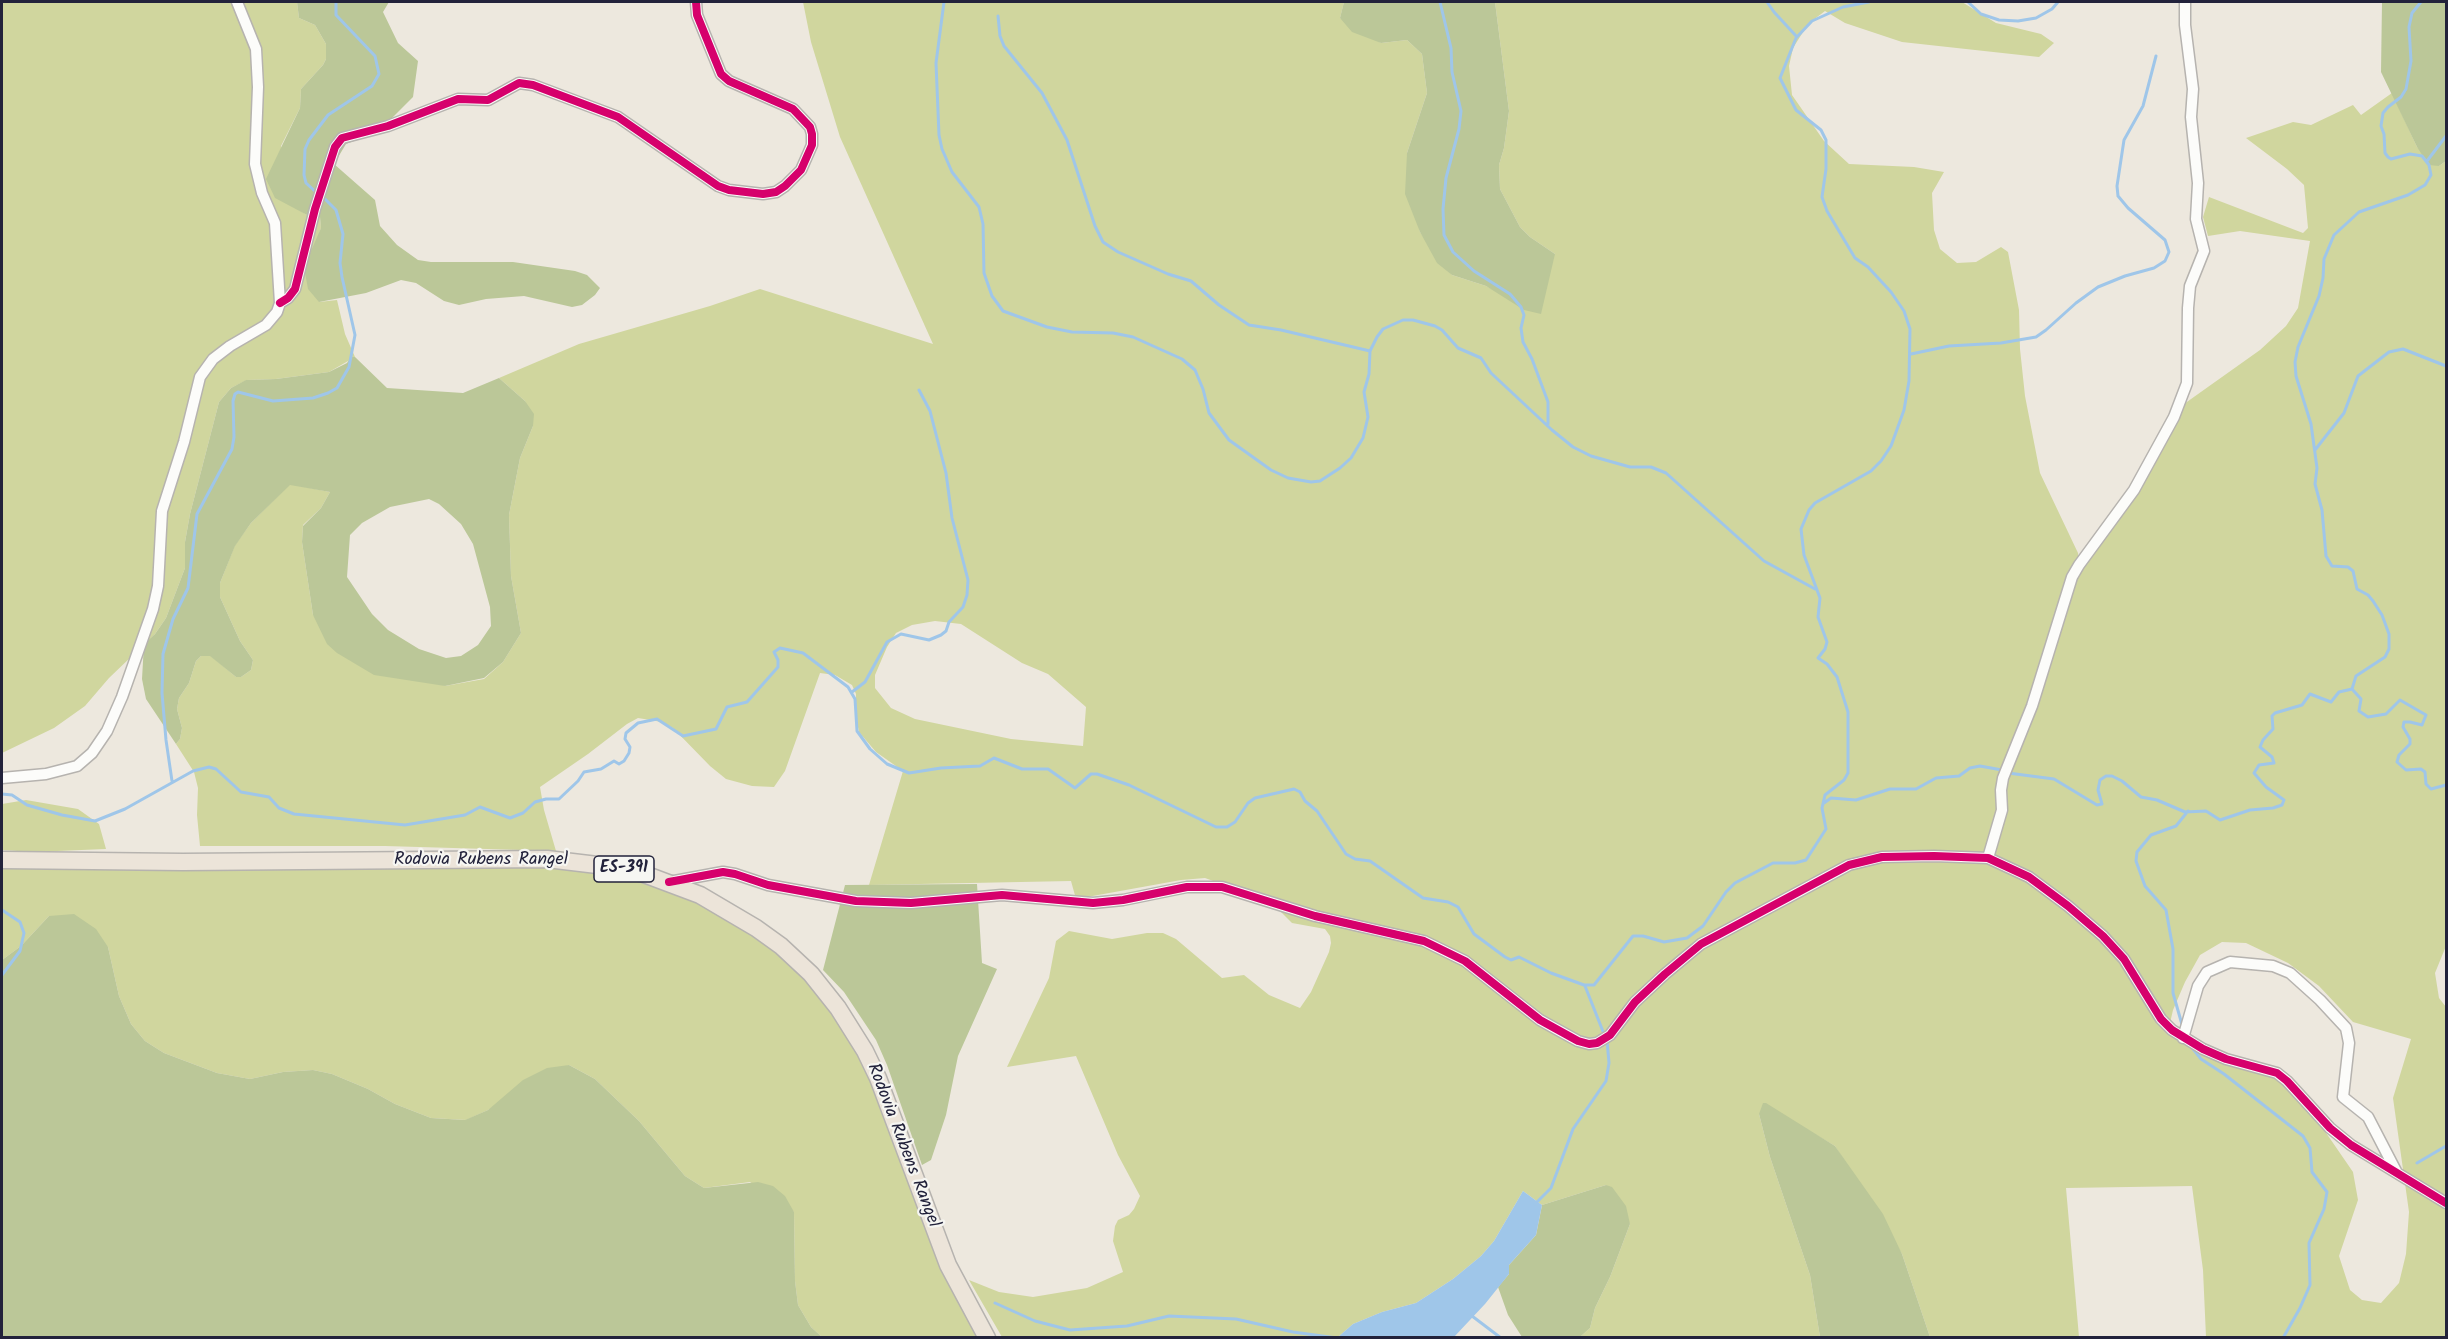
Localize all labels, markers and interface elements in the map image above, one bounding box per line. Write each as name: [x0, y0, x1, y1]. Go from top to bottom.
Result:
street label: Rodovia Rubens Rangel: [394, 850, 568, 872]
road number: ES-391: [594, 856, 654, 882]
street label: Rodovia Rubens Rangel: [861, 1061, 943, 1231]

